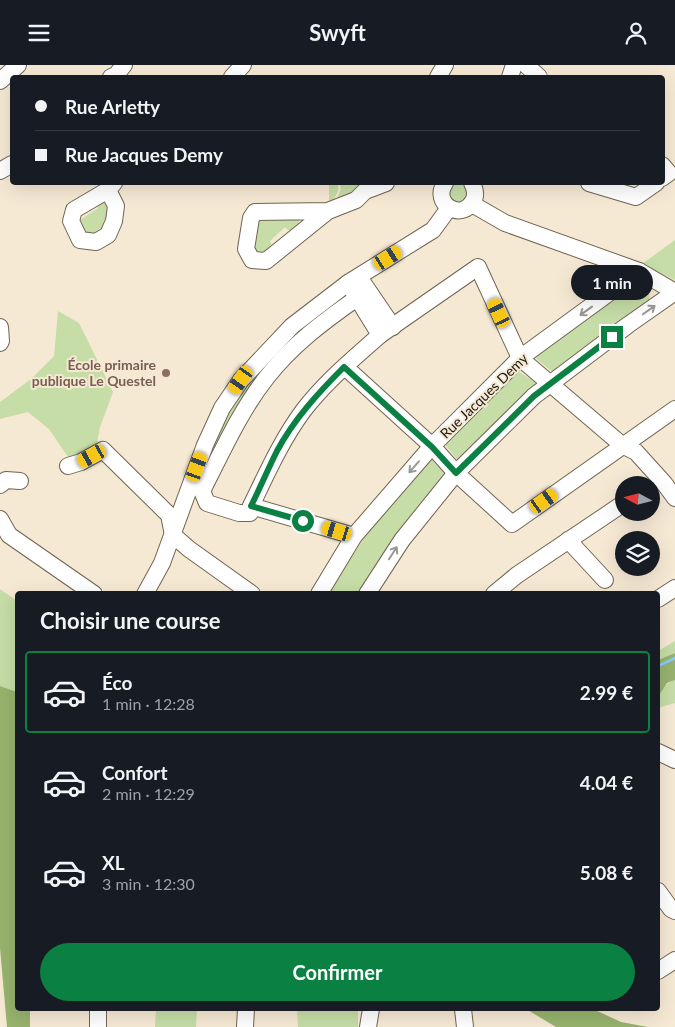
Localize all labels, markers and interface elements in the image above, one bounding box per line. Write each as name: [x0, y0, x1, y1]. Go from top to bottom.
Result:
icon: menu: [25, 19, 53, 47]
text: Swyft: [309, 19, 366, 46]
icon: person: [622, 19, 650, 47]
text: Rue Arletty: [65, 95, 160, 118]
text: Rue Jacques Demy: [65, 143, 223, 166]
car: [371, 244, 404, 272]
callout: 1 min: [571, 265, 653, 299]
text: 1 min: [592, 273, 632, 292]
car: [485, 296, 512, 330]
one-way arrow: [642, 305, 656, 316]
one-way arrow: [579, 306, 593, 316]
route end: [601, 326, 623, 348]
street label: Rue Jacques Demy: [436, 349, 532, 442]
place label: École primaire publique Le Questel: [32, 356, 157, 389]
car: [226, 363, 255, 397]
marker: École primaire publique Le Questel: [160, 367, 172, 379]
car: [75, 442, 108, 470]
car: [184, 450, 209, 484]
one-way arrow: [409, 460, 420, 473]
north arrow: [615, 476, 660, 521]
map controls: [615, 476, 660, 576]
car: [527, 486, 560, 516]
route start: [292, 510, 314, 532]
car: [320, 519, 353, 543]
button: layers: [615, 531, 660, 576]
one-way arrow: [388, 546, 399, 560]
text: Choisir une course: [40, 607, 221, 634]
icon: car: [42, 670, 87, 715]
text: Éco: [102, 671, 132, 694]
text: 2.99 €: [580, 681, 633, 704]
text: 1 min · 12:28: [102, 694, 195, 713]
icon: car: [42, 760, 87, 805]
text: Confort: [102, 761, 167, 784]
text: 4.04 €: [580, 771, 633, 794]
text: 2 min · 12:29: [102, 784, 195, 803]
icon: car: [42, 850, 87, 895]
text: XL: [102, 851, 125, 874]
text: 5.08 €: [580, 861, 633, 884]
text: 3 min · 12:30: [102, 874, 195, 893]
button: Confirmer: [40, 943, 635, 1001]

